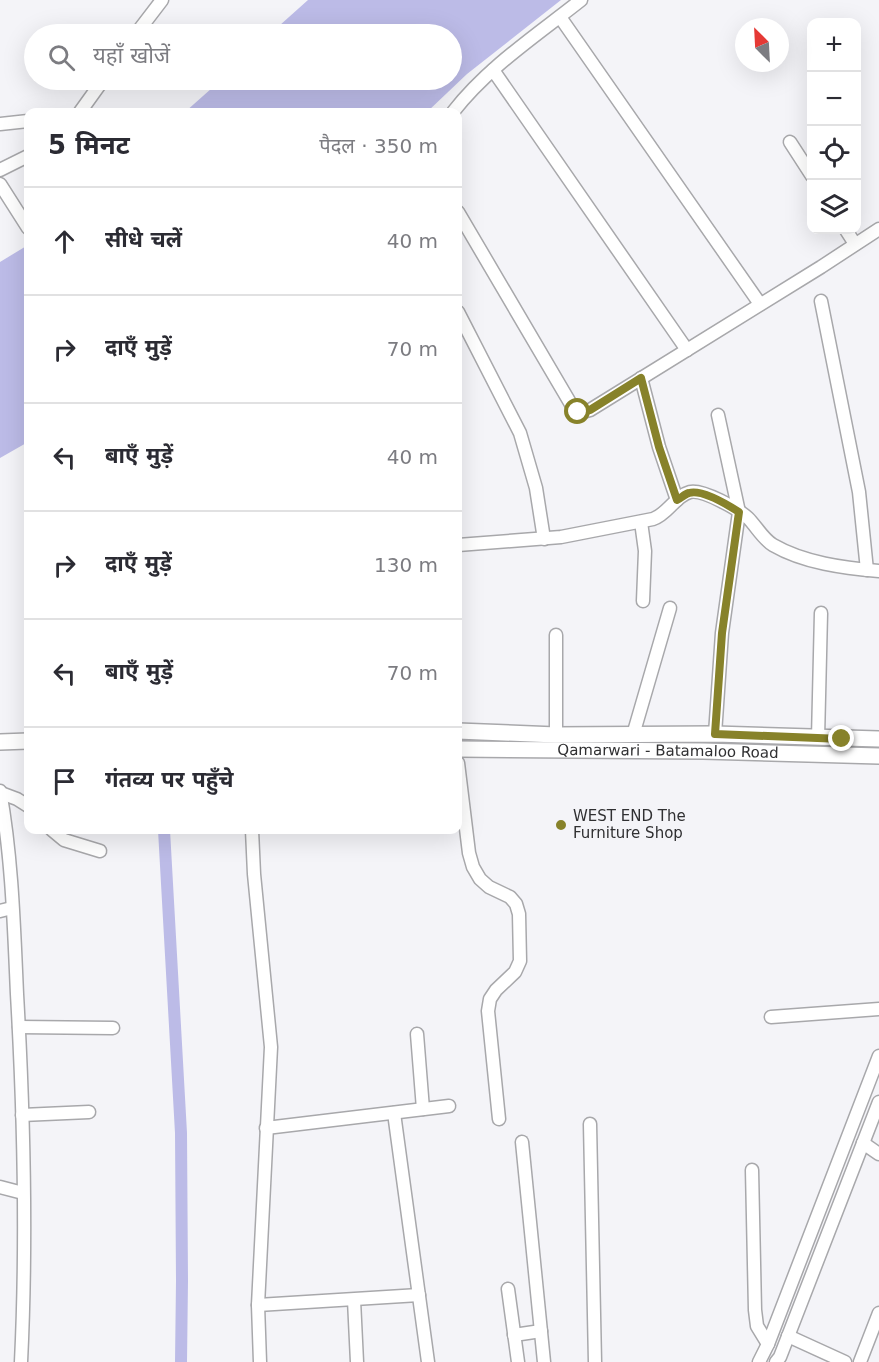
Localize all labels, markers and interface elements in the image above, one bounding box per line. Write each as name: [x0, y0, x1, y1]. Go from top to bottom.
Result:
north arrow: [735, 18, 789, 72]
map controls: [807, 18, 861, 234]
button: +: [807, 18, 861, 72]
search box: [24, 24, 462, 90]
icon: search: [45, 41, 78, 74]
text: यहाँ खोजें: [93, 43, 170, 68]
button: −: [807, 72, 861, 126]
button: locate: [807, 126, 861, 180]
text: 5 मिनट: [48, 130, 130, 160]
text: पैदल · 350 m: [319, 134, 438, 158]
button: layers: [807, 180, 861, 234]
icon: ahead: [48, 225, 81, 258]
text: सीधे चलें: [105, 227, 182, 252]
text: 40 m: [387, 229, 438, 253]
icon: right: [48, 333, 81, 366]
text: दाएँ मुड़ें: [105, 335, 172, 360]
text: 70 m: [387, 337, 438, 361]
route start: [564, 398, 590, 424]
icon: left: [48, 441, 81, 474]
text: बाएँ मुड़ें: [105, 443, 173, 468]
text: 40 m: [387, 445, 438, 469]
icon: right: [48, 549, 81, 582]
text: दाएँ मुड़ें: [105, 551, 172, 576]
text: 130 m: [374, 553, 438, 577]
icon: left: [48, 657, 81, 690]
text: बाएँ मुड़ें: [105, 659, 173, 684]
text: 70 m: [387, 661, 438, 685]
route end: [828, 725, 854, 751]
street label: Qamarwari - Batamaloo Road: [557, 741, 779, 762]
icon: arrive: [48, 765, 81, 798]
text: गंतव्य पर पहुँचे: [105, 767, 233, 792]
place label: WEST END The Furniture Shop: [573, 807, 686, 842]
marker: WEST END The Furniture Shop: [554, 818, 568, 832]

